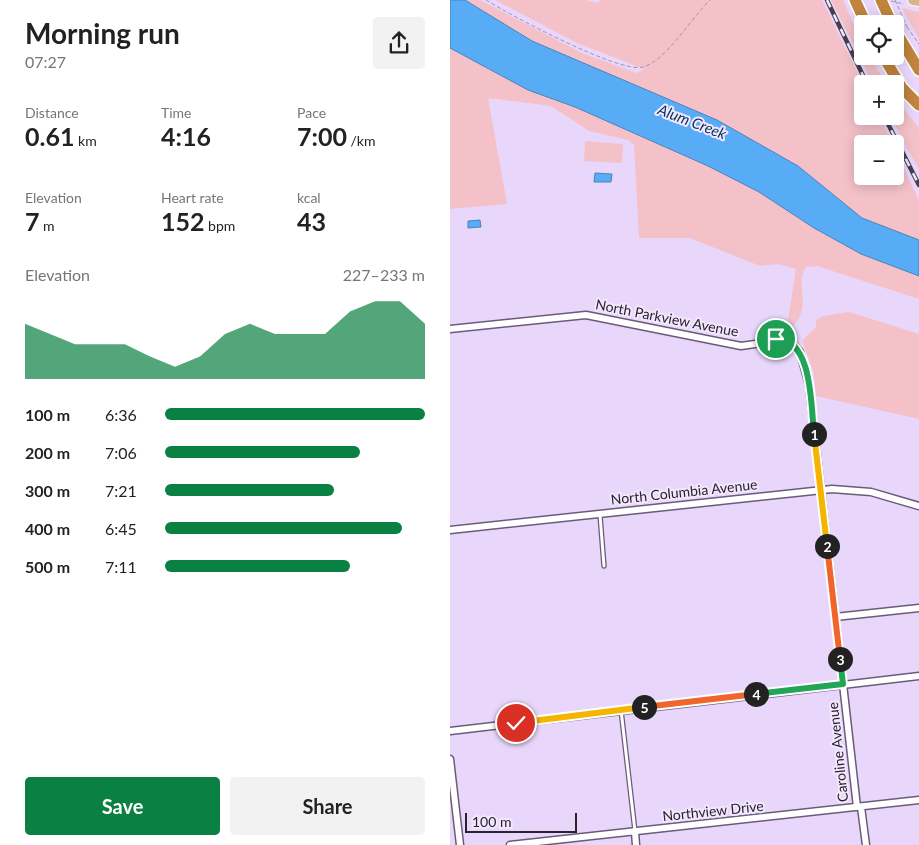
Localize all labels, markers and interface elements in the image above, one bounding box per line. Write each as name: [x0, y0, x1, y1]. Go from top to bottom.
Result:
map controls: [854, 15, 904, 185]
button: locate: [854, 15, 904, 65]
text: Morning run: [25, 16, 180, 50]
button: share: [373, 17, 425, 69]
text: 07:27: [25, 52, 66, 71]
button: +: [854, 75, 904, 125]
water label: Alum Creek: [655, 99, 730, 143]
text: Distance: [25, 104, 79, 121]
text: Time: [161, 104, 192, 121]
text: Pace: [297, 104, 326, 121]
text: 0.61: [25, 121, 74, 151]
text: 4:16: [161, 121, 211, 151]
text: 7:00: [297, 121, 347, 151]
text: km: [74, 132, 97, 149]
text: /km: [347, 132, 376, 149]
button: −: [854, 135, 904, 185]
text: Elevation: [25, 189, 82, 206]
text: Heart rate: [161, 189, 224, 206]
text: kcal: [297, 189, 321, 206]
text: 7: [25, 206, 40, 236]
text: 152: [161, 206, 205, 236]
text: 43: [297, 206, 326, 236]
text: m: [40, 217, 55, 234]
text: bpm: [205, 217, 235, 234]
text: Elevation: [25, 265, 90, 284]
text: 227–233 m: [343, 265, 425, 284]
street label: North Parkview Avenue: [594, 295, 740, 340]
pin: [755, 318, 797, 360]
icon: arrive: [762, 325, 790, 353]
text: 100 m: [25, 405, 70, 424]
text: 6:36: [105, 405, 137, 424]
pin: 1: [802, 422, 826, 446]
text: 1: [810, 426, 819, 443]
text: 200 m: [25, 443, 70, 462]
text: 7:06: [105, 443, 137, 462]
street label: North Columbia Avenue: [610, 475, 758, 508]
text: 300 m: [25, 481, 70, 500]
text: 7:21: [105, 481, 137, 500]
text: 400 m: [25, 519, 70, 538]
text: 6:45: [105, 519, 137, 538]
pin: 2: [814, 534, 840, 558]
text: 2: [823, 538, 832, 555]
text: 500 m: [25, 557, 70, 576]
text: 7:11: [105, 557, 137, 576]
pin: 3: [828, 646, 852, 672]
text: 3: [836, 651, 845, 668]
pin: 4: [744, 682, 768, 706]
text: 4: [752, 686, 761, 703]
pin: 5: [632, 694, 656, 720]
text: 5: [640, 699, 649, 716]
street label: Caroline Avenue: [824, 701, 851, 803]
pin: [495, 702, 537, 744]
icon: check: [502, 709, 530, 737]
button: Save: [25, 777, 220, 835]
button: Share: [230, 777, 425, 835]
street label: Northview Drive: [661, 797, 764, 824]
scale bar: [465, 810, 578, 833]
text: 100 m: [472, 813, 511, 830]

